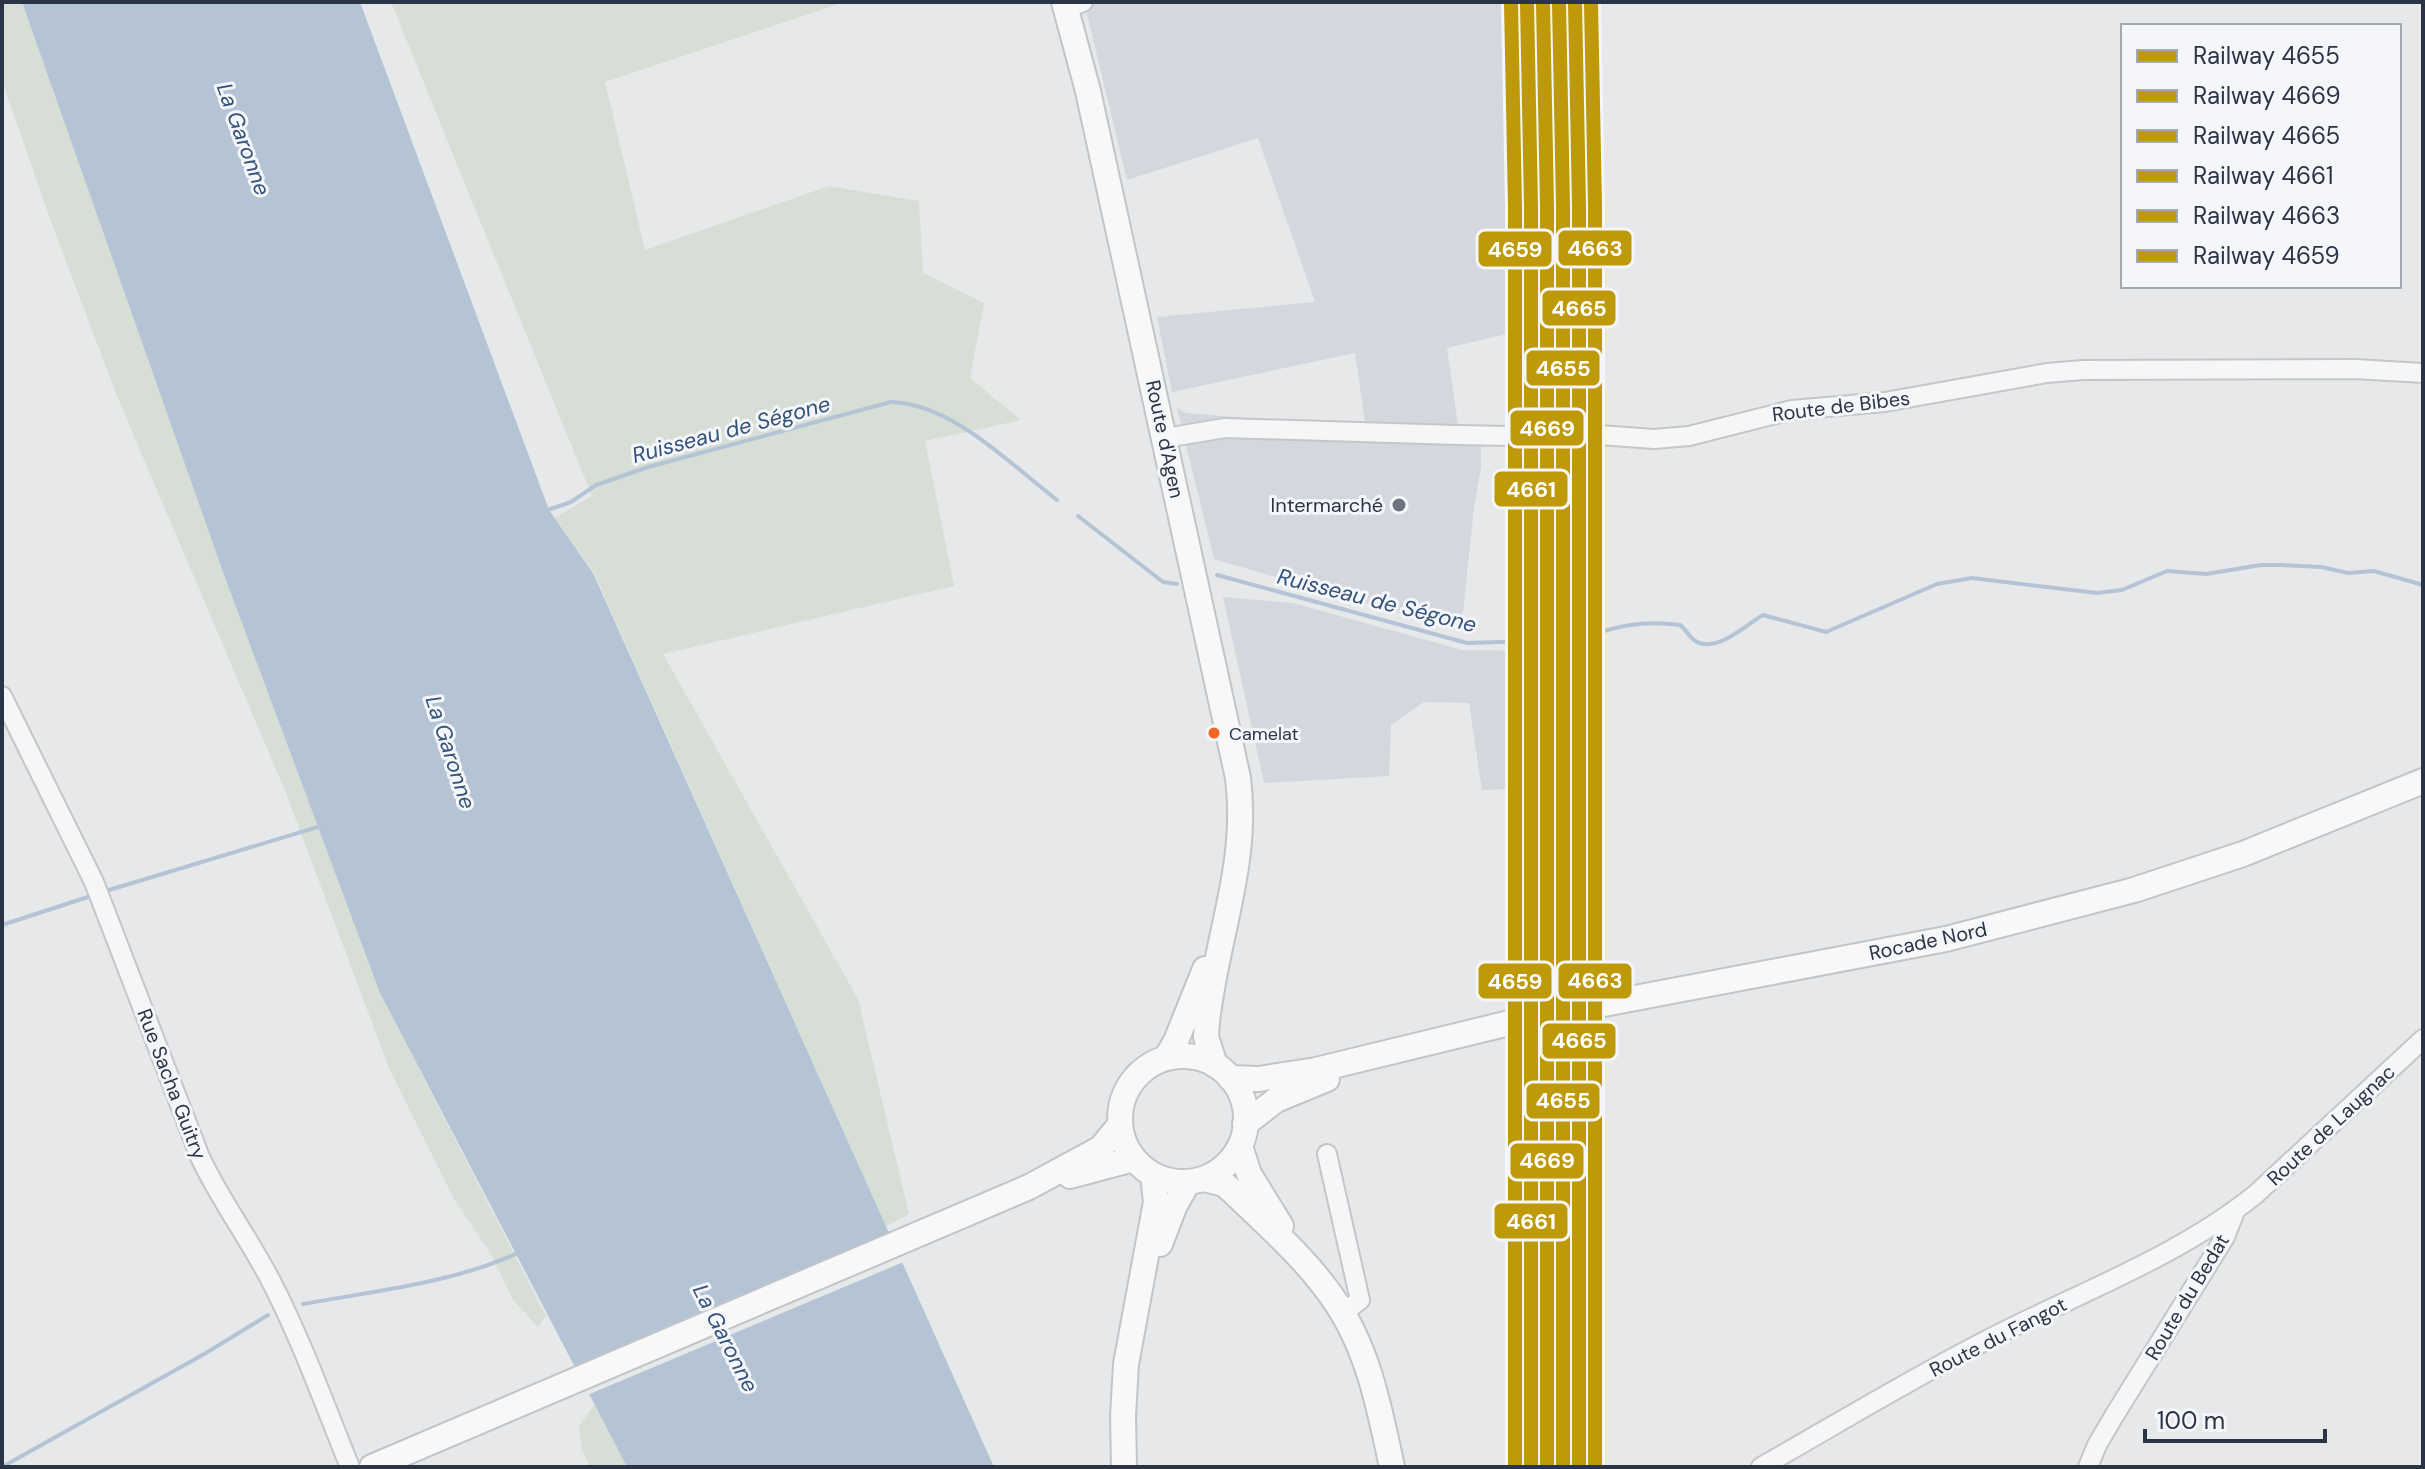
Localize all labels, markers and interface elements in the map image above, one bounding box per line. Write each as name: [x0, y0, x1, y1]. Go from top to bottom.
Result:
legend: [2121, 24, 2401, 288]
text: Railway 4655: [2193, 40, 2340, 71]
water label: La Garonne: [210, 79, 277, 199]
text: Railway 4669: [2193, 80, 2341, 111]
text: Railway 4665: [2193, 120, 2340, 151]
text: Railway 4661: [2193, 160, 2334, 191]
text: Railway 4663: [2193, 200, 2340, 231]
line badge: 4663: [1557, 229, 1633, 267]
line badge: 4659: [1477, 230, 1553, 268]
text: 4663: [1567, 234, 1623, 263]
text: 4659: [1488, 235, 1542, 264]
text: Railway 4659: [2193, 240, 2340, 271]
line badge: 4665: [1541, 289, 1617, 327]
text: 4665: [1551, 294, 1607, 323]
line badge: 4655: [1525, 349, 1601, 387]
text: 4655: [1535, 354, 1591, 383]
street label: Route d'Agen: [1140, 377, 1190, 501]
street label: Route de Bibes: [1771, 385, 1911, 427]
water label: Ruisseau de Ségone: [629, 389, 833, 470]
line badge: 4669: [1509, 409, 1585, 447]
text: 4669: [1519, 414, 1575, 443]
line badge: 4661: [1493, 470, 1569, 508]
text: 4661: [1506, 475, 1556, 504]
place label: Intermarché: [1271, 492, 1383, 518]
marker: Intermarché: [1390, 496, 1408, 514]
water label: Ruisseau de Ségone: [1274, 562, 1479, 639]
water label: La Garonne: [419, 692, 482, 812]
place label: Camelat: [1229, 722, 1299, 746]
marker: Camelat: [1206, 725, 1222, 741]
street label: Rocade Nord: [1867, 916, 1989, 966]
line badge: 4659: [1477, 962, 1553, 1000]
line badge: 4663: [1557, 962, 1633, 1000]
text: 4663: [1567, 966, 1623, 995]
text: 4659: [1488, 967, 1542, 996]
street label: Rue Sacha Guitry: [131, 1005, 213, 1163]
line badge: 4665: [1541, 1022, 1617, 1060]
text: 4665: [1551, 1026, 1607, 1055]
street label: Route de Laugnac: [2261, 1059, 2401, 1191]
line badge: 4655: [1525, 1082, 1601, 1120]
text: 4655: [1535, 1086, 1591, 1115]
line badge: 4669: [1509, 1142, 1585, 1180]
text: 4669: [1519, 1146, 1575, 1175]
line badge: 4661: [1493, 1202, 1569, 1240]
text: 4661: [1506, 1207, 1556, 1236]
street label: Route du Bedat: [2139, 1229, 2235, 1365]
water label: La Garonne: [686, 1279, 765, 1397]
street label: Route du Fangot: [1925, 1291, 2071, 1383]
scale bar: [2145, 1393, 2325, 1443]
text: 100 m: [2157, 1405, 2225, 1436]

